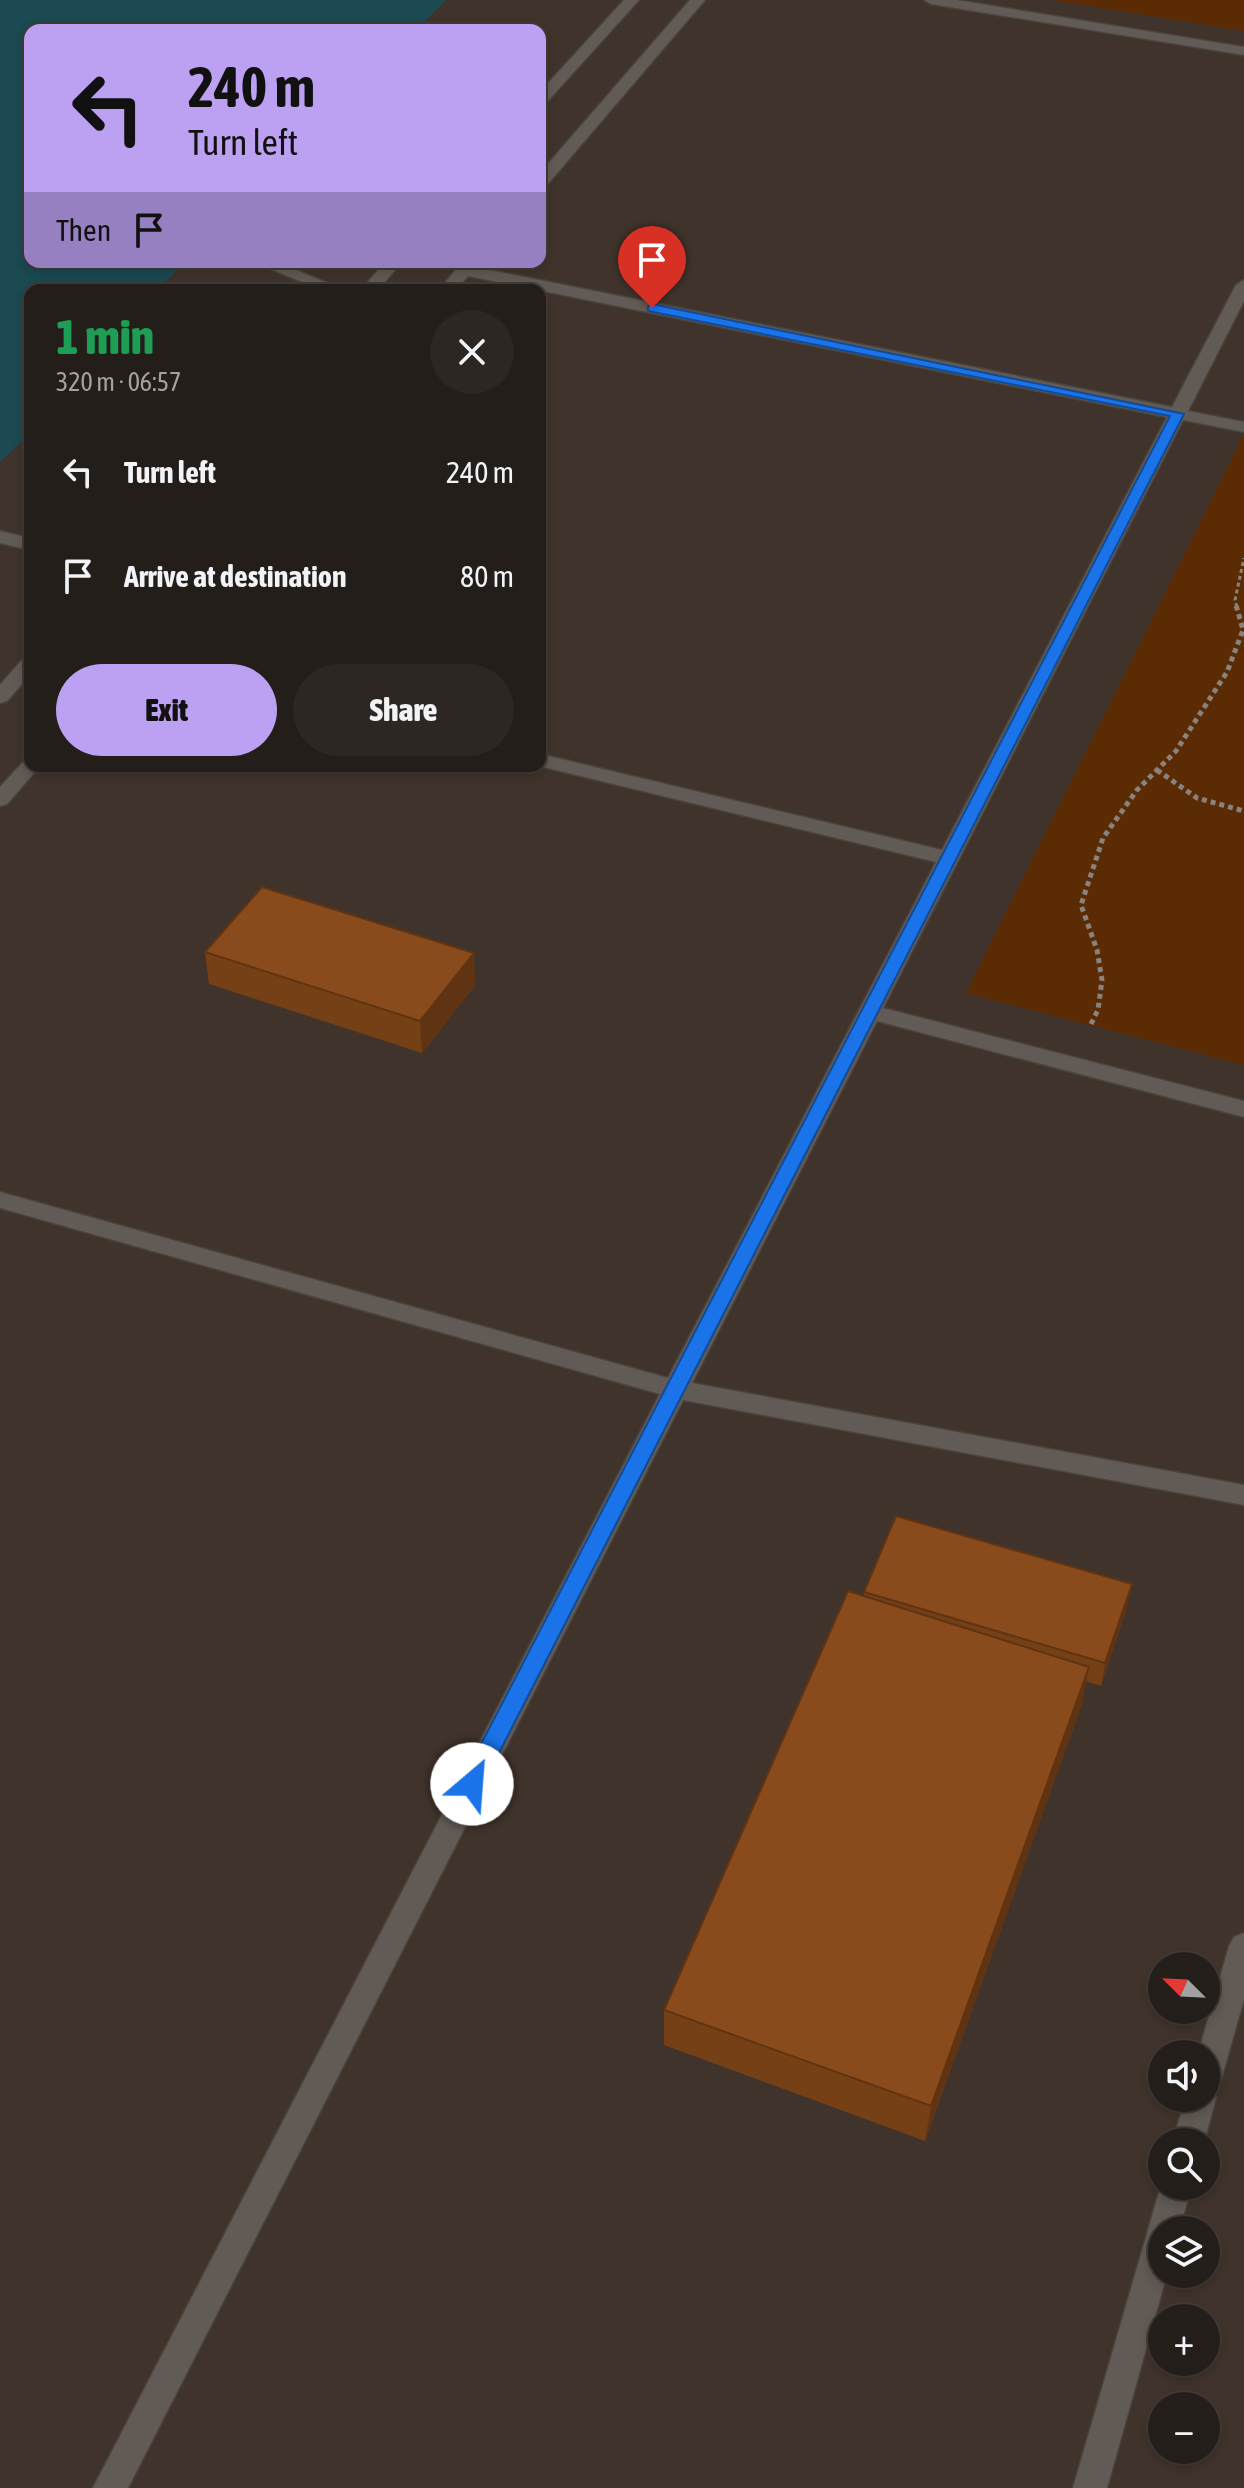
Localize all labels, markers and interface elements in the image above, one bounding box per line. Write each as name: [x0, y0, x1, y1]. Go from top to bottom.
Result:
text: 240 m: [188, 55, 315, 119]
icon: left: [56, 56, 160, 160]
text: Turn left: [188, 121, 298, 163]
icon: arrive: [127, 208, 171, 252]
text: Then: [56, 213, 111, 247]
pin: [618, 226, 686, 308]
icon: arrive: [630, 238, 674, 282]
text: 1 min: [56, 309, 154, 364]
button: close: [430, 310, 514, 394]
text: 320 m · 06:57: [56, 367, 181, 397]
icon: left: [56, 450, 100, 494]
text: Turn left: [124, 455, 216, 489]
text: 240 m: [446, 455, 514, 489]
icon: arrive: [56, 554, 100, 598]
text: Arrive at destination: [124, 559, 346, 593]
text: 80 m: [460, 559, 514, 593]
button: Exit: [56, 664, 277, 756]
button: Share: [293, 664, 514, 756]
position arrow: [430, 1742, 514, 1826]
north arrow: [1148, 1952, 1220, 2024]
map controls: [1148, 1952, 1220, 2464]
button: sound: [1148, 2040, 1220, 2112]
button: search: [1148, 2128, 1220, 2200]
button: layers: [1148, 2216, 1220, 2288]
button: +: [1148, 2304, 1220, 2376]
button: −: [1148, 2392, 1220, 2464]

